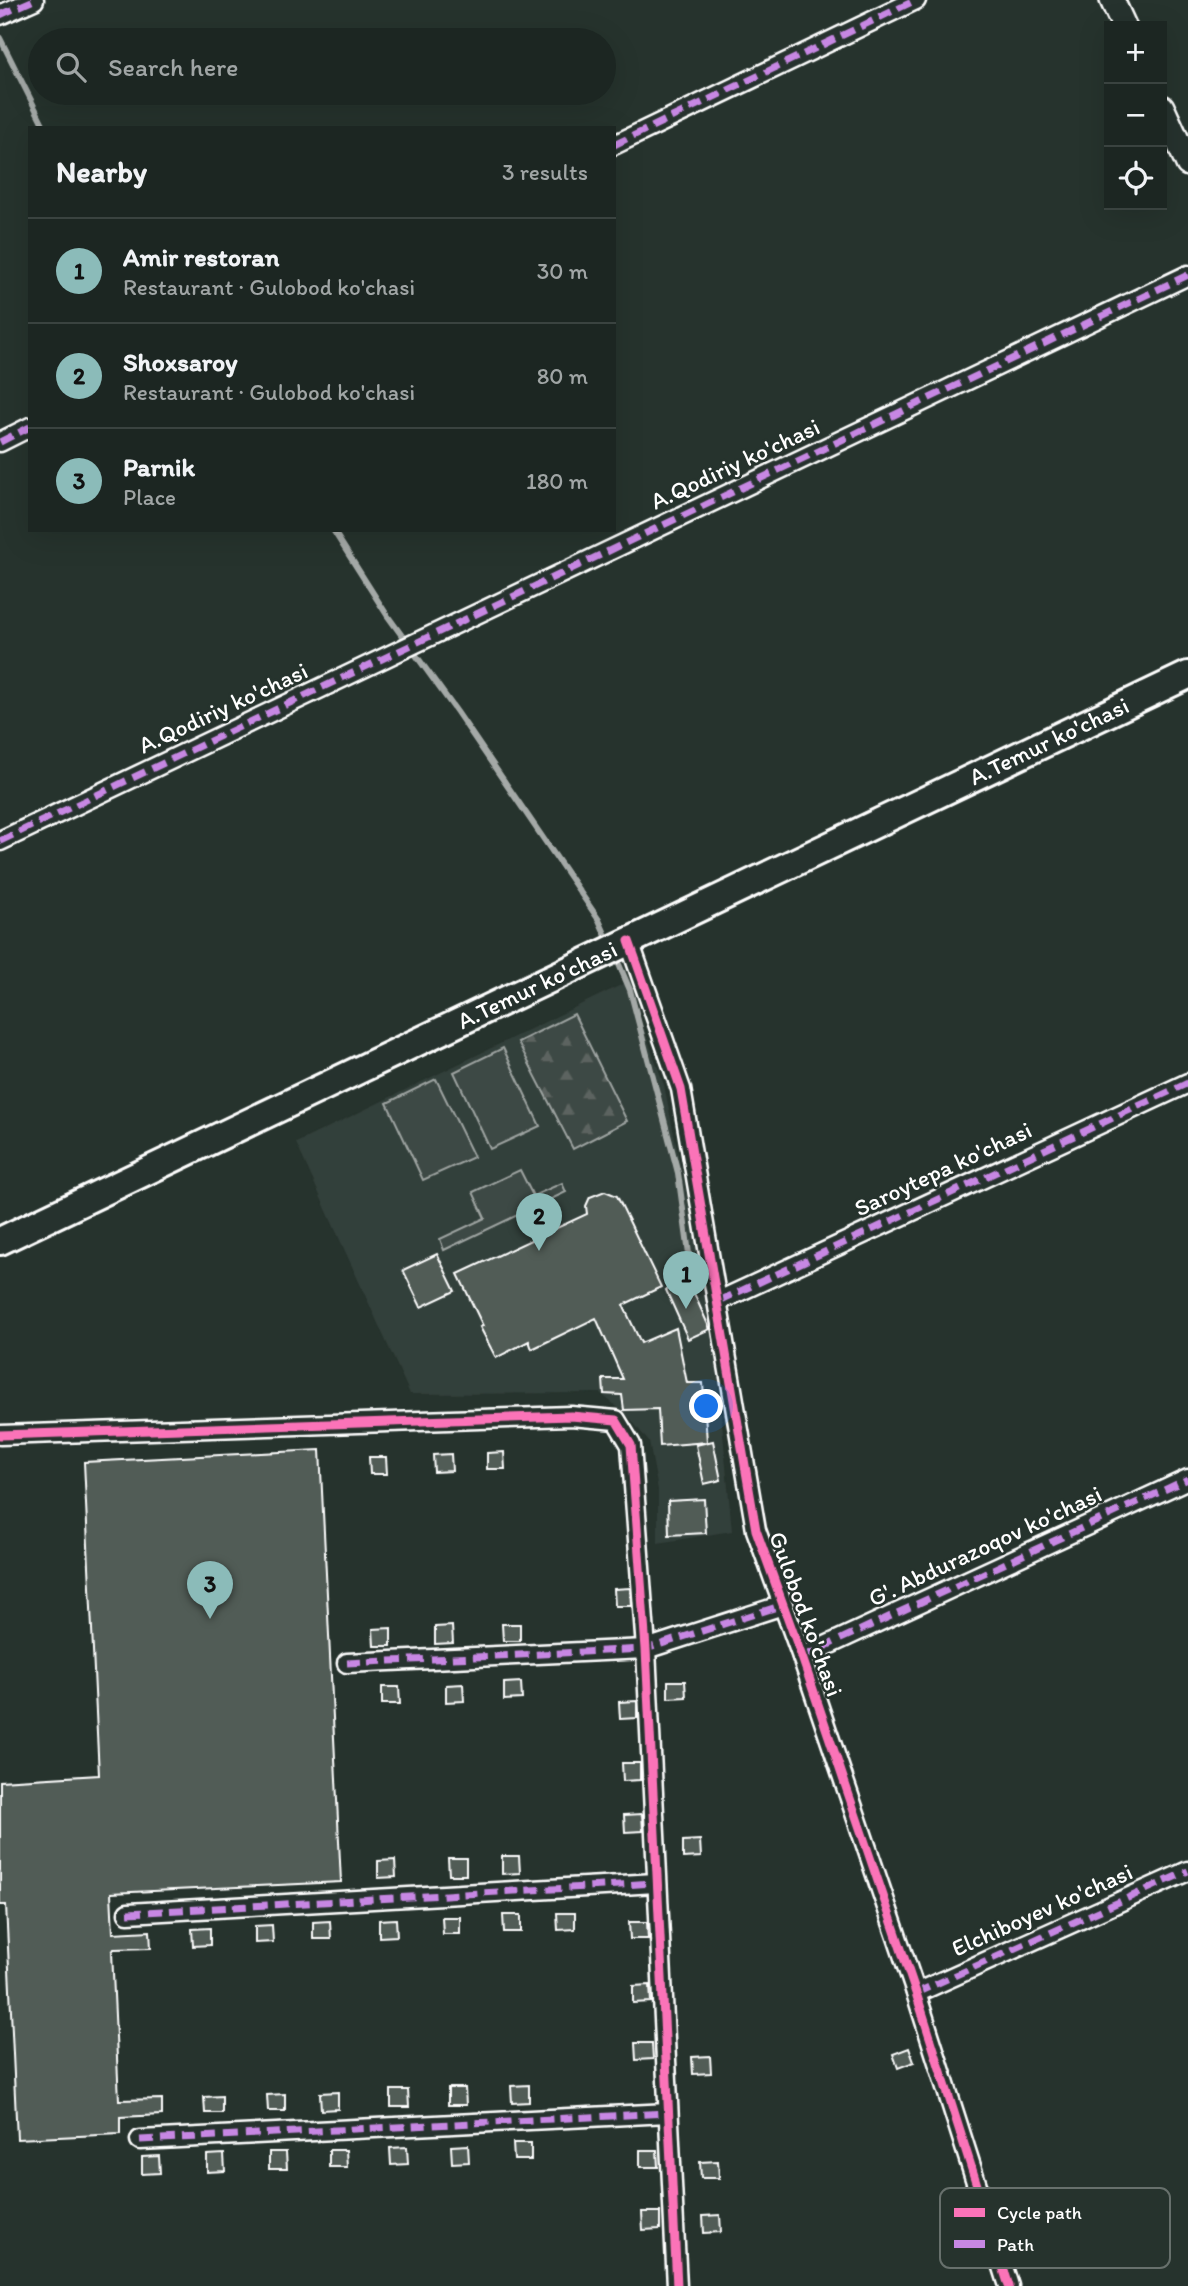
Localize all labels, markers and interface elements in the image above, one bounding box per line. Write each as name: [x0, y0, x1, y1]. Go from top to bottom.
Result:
map controls: [1104, 21, 1167, 210]
button: +: [1104, 21, 1167, 84]
search box: [28, 28, 616, 105]
icon: search: [52, 48, 90, 86]
text: Search here: [108, 51, 238, 83]
button: −: [1104, 84, 1167, 147]
button: locate: [1104, 147, 1167, 210]
text: Nearby: [56, 153, 147, 190]
text: 3 results: [502, 158, 588, 186]
text: Amir restoran: [123, 241, 280, 273]
text: 1: [74, 257, 84, 285]
text: 30 m: [537, 257, 588, 285]
text: Restaurant · Gulobod ko'chasi: [123, 273, 415, 301]
text: Shoxsaroy: [123, 346, 237, 378]
text: 2: [73, 362, 85, 390]
text: 80 m: [537, 362, 588, 390]
text: Restaurant · Gulobod ko'chasi: [123, 378, 415, 406]
street label: A.Qodiriy ko'chasi: [646, 412, 824, 515]
text: Parnik: [123, 451, 195, 483]
text: 3: [73, 467, 85, 495]
text: 180 m: [526, 467, 588, 495]
text: Place: [123, 483, 176, 511]
street label: A.Qodiriy ko'chasi: [134, 656, 312, 759]
street label: A.Temur ko'chasi: [964, 690, 1133, 791]
street label: A.Temur ko'chasi: [452, 934, 622, 1035]
street label: Saroytepa ko'chasi: [849, 1115, 1036, 1222]
pin: 2: [516, 1193, 562, 1251]
pin: 1: [663, 1251, 709, 1309]
your location: [689, 1389, 723, 1423]
street label: G'. Abdurazoqov ko'chasi: [864, 1479, 1106, 1612]
street label: Gulobod ko'chasi: [763, 1527, 850, 1700]
pin: 3: [187, 1561, 233, 1619]
street label: Elchiboyev ko'chasi: [947, 1857, 1137, 1962]
legend: [940, 2188, 1170, 2268]
text: Cycle path: [997, 2201, 1082, 2224]
text: Path: [997, 2233, 1034, 2256]

